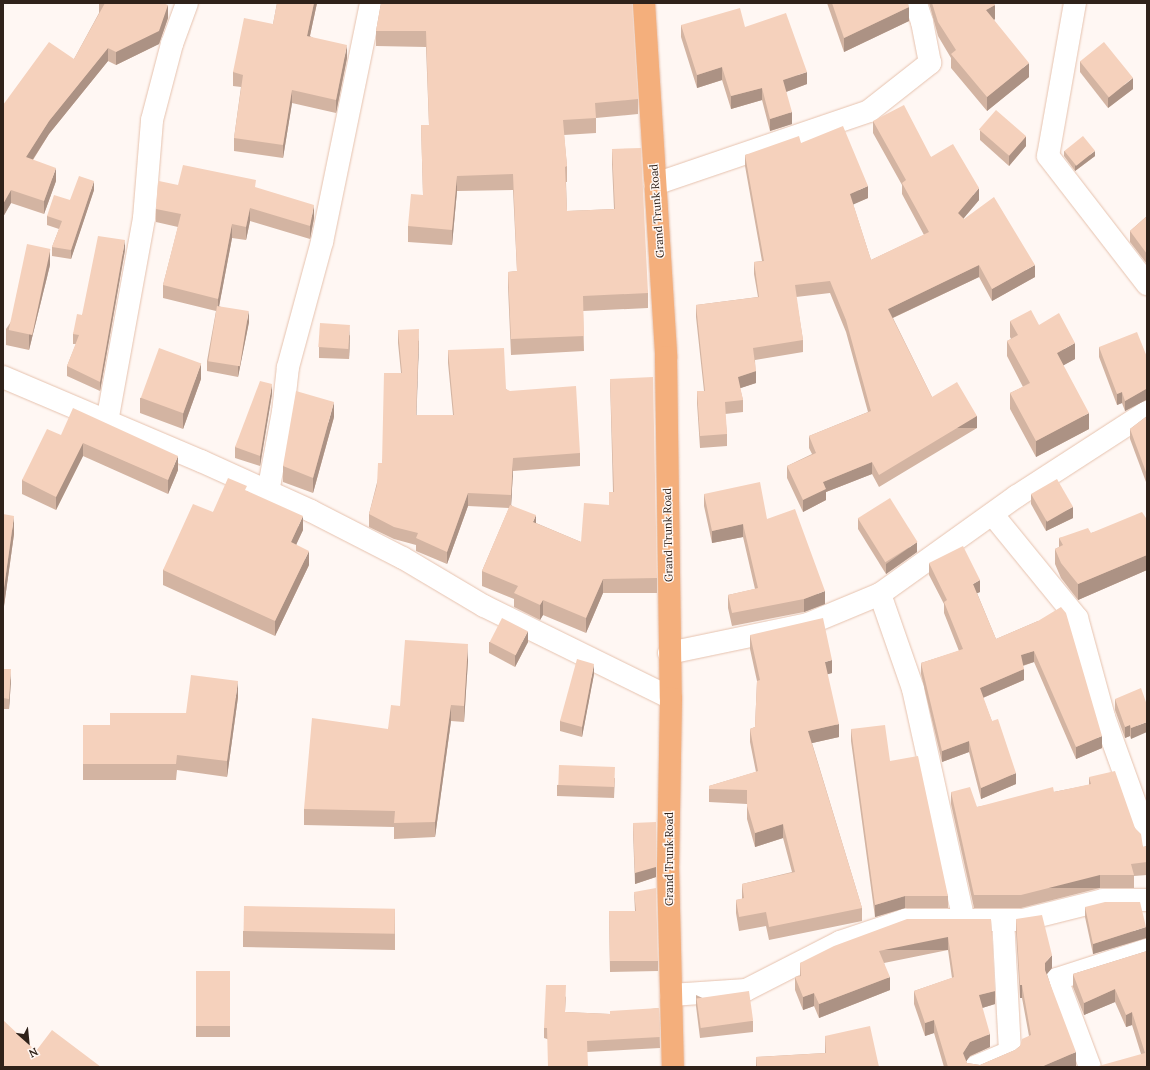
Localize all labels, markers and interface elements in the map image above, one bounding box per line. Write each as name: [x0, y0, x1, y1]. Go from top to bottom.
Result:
street label: Grand Trunk Road: [647, 164, 667, 258]
street label: Grand Trunk Road: [661, 488, 675, 582]
street label: Grand Trunk Road: [662, 812, 676, 906]
north arrow: [8, 1022, 48, 1062]
text: N: [26, 1045, 40, 1061]

